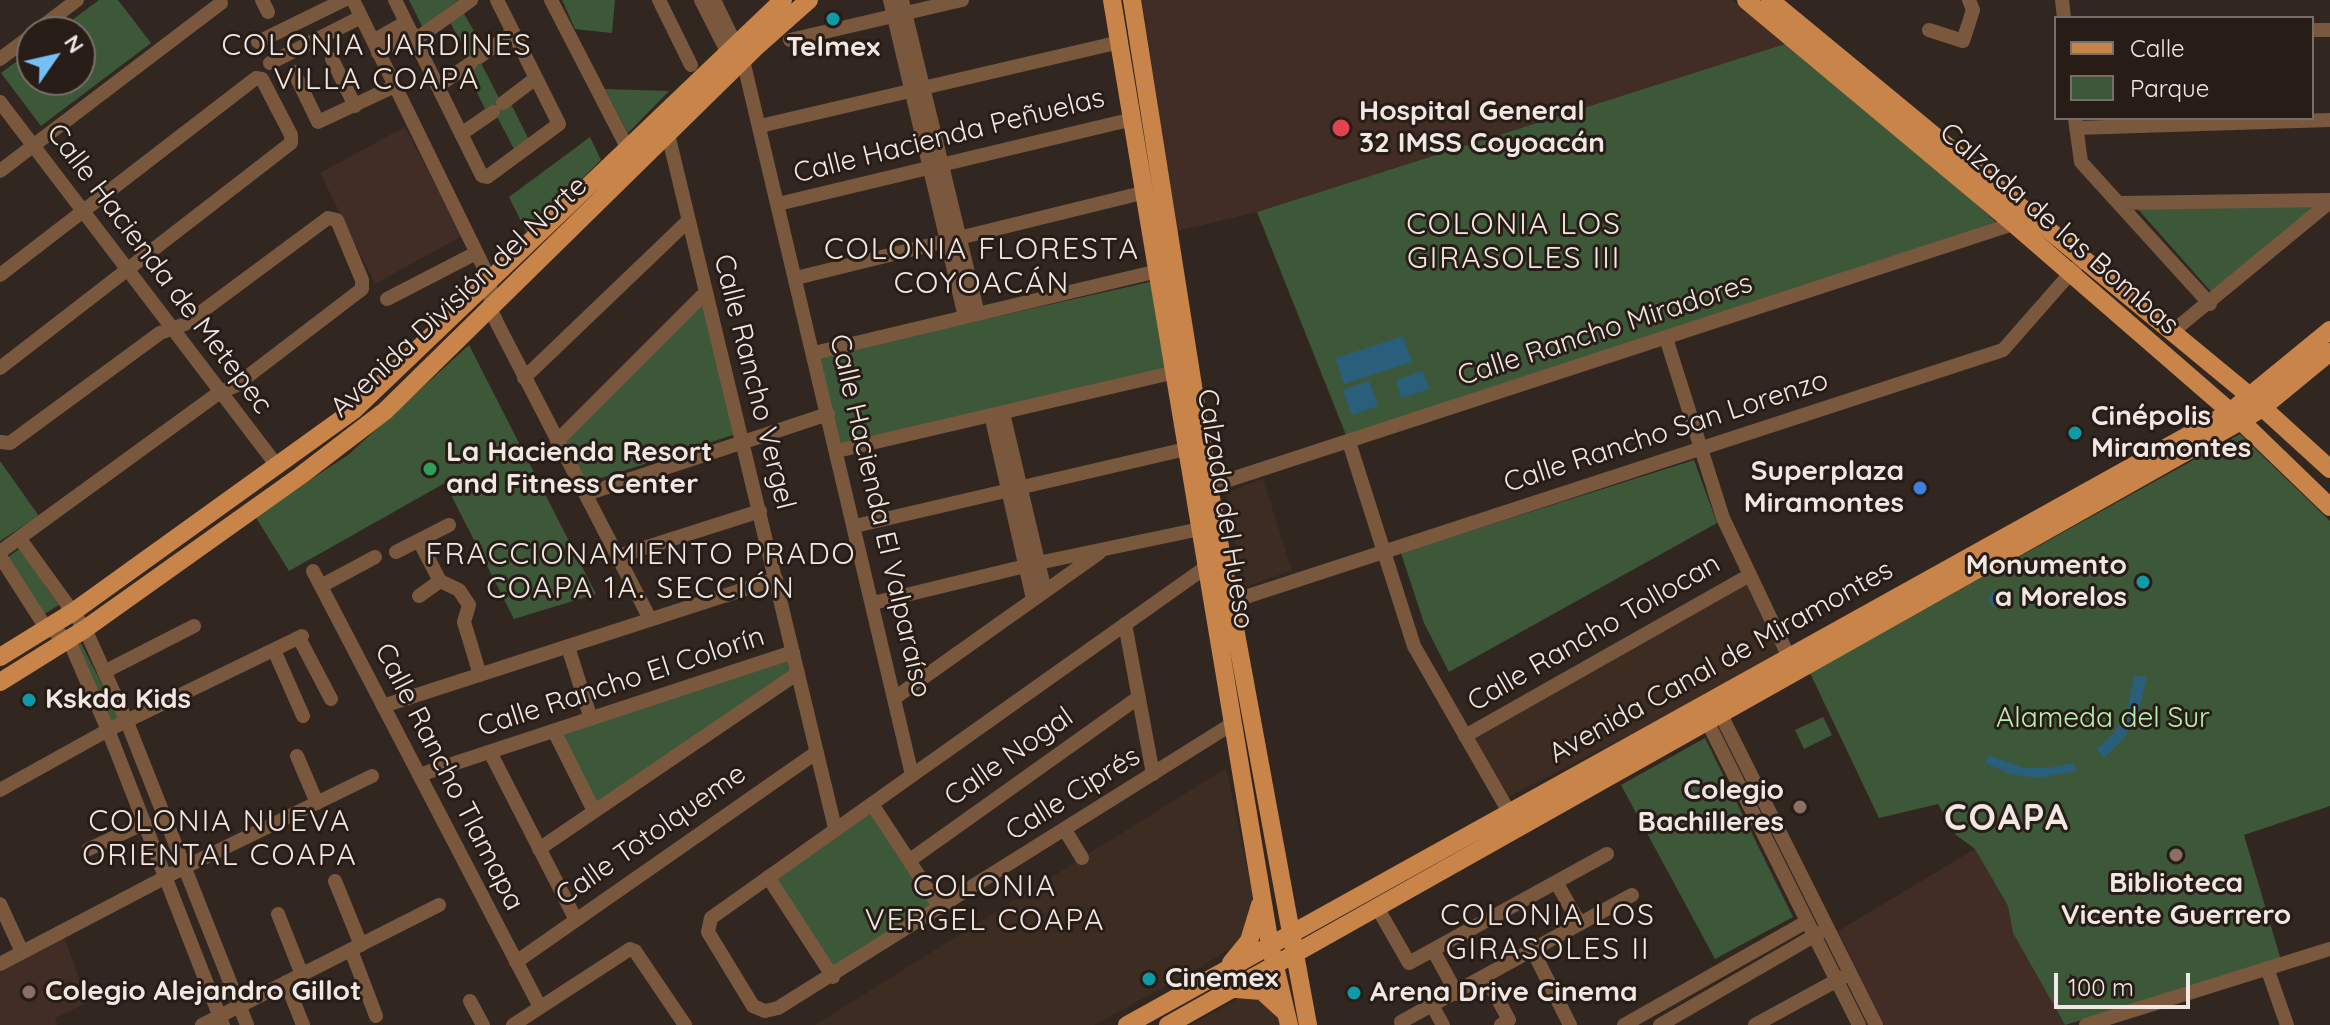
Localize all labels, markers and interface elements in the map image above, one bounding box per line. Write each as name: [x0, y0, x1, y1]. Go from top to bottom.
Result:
marker: Telmex: [824, 10, 842, 28]
north arrow: [16, 16, 96, 96]
legend: [2054, 16, 2314, 120]
district label: COLONIA JARDINES VILLA COAPA: [221, 28, 533, 98]
text: N: [58, 29, 90, 58]
place label: Telmex: [786, 31, 880, 65]
text: Calle: [2130, 33, 2185, 63]
text: Parque: [2130, 73, 2209, 103]
street label: Calle Hacienda Peñuelas: [790, 81, 1108, 191]
place label: Hospital General 32 IMSS Coyoacán: [1359, 95, 1605, 161]
street label: Calzada de las Bombas: [1933, 116, 2185, 342]
street label: Calle Hacienda de Metepec: [39, 117, 279, 421]
marker: Hospital General 32 IMSS Coyoacán: [1330, 117, 1352, 139]
street label: Avenida División del Norte: [324, 169, 594, 425]
district label: COLONIA LOS GIRASOLES III: [1406, 207, 1622, 278]
district label: COLONIA FLORESTA COYOACÁN: [824, 232, 1140, 302]
street label: Calle Rancho Vergel: [706, 251, 802, 513]
street label: Calle Rancho Miradores: [1453, 266, 1757, 394]
street label: Calle Hacienda El Valparaíso: [822, 331, 938, 701]
street label: Calle Rancho San Lorenzo: [1500, 364, 1832, 500]
street label: Calzada del Hueso: [1189, 387, 1261, 631]
place label: Cinépolis Miramontes: [2091, 400, 2251, 466]
marker: Cinépolis Miramontes: [2066, 424, 2084, 442]
place label: La Hacienda Resort and Fitness Center: [446, 436, 712, 502]
place label: Superplaza Miramontes: [1744, 455, 1904, 521]
marker: La Hacienda Resort and Fitness Center: [421, 460, 439, 478]
marker: Superplaza Miramontes: [1911, 479, 1929, 497]
district label: FRACCIONAMIENTO PRADO COAPA 1A. SECCIÓN: [425, 537, 857, 608]
street label: Calle Rancho Tollocan: [1462, 547, 1726, 719]
place label: Monumento a Morelos: [1966, 549, 2127, 615]
street label: Avenida Canal de Miramontes: [1543, 553, 1899, 771]
marker: Monumento a Morelos: [2134, 573, 2152, 591]
street label: Calle Rancho El Colorín: [473, 620, 769, 744]
street label: Calle Rancho Tlamapa: [367, 638, 531, 916]
place label: Kskda Kids: [45, 683, 191, 717]
marker: Kskda Kids: [20, 691, 38, 709]
street label: Calle Nogal: [938, 700, 1080, 814]
park label: Alameda del Sur: [1996, 702, 2210, 736]
street label: Calle Ciprés: [1000, 740, 1146, 848]
street label: Calle Totolqueme: [550, 757, 752, 913]
place label: Colegio Bachilleres: [1638, 774, 1784, 840]
district label: COAPA: [1944, 797, 2070, 841]
marker: Colegio Bachilleres: [1791, 798, 1809, 816]
district label: COLONIA NUEVA ORIENTAL COAPA: [82, 804, 358, 874]
marker: Biblioteca Vicente Guerrero: [2167, 846, 2185, 864]
place label: Biblioteca Vicente Guerrero: [2061, 867, 2291, 933]
district label: COLONIA VERGEL COAPA: [865, 869, 1105, 940]
district label: COLONIA LOS GIRASOLES II: [1440, 898, 1656, 968]
scale bar: [2058, 957, 2194, 1007]
place label: Cinemex: [1165, 962, 1278, 996]
marker: Cinemex: [1140, 970, 1158, 988]
text: 100 m: [2068, 972, 2134, 1002]
place label: Colegio Alejandro Gillot: [45, 975, 361, 1009]
place label: Arena Drive Cinema: [1370, 976, 1638, 1010]
marker: Colegio Alejandro Gillot: [20, 983, 38, 1001]
marker: Arena Drive Cinema: [1345, 984, 1363, 1002]

